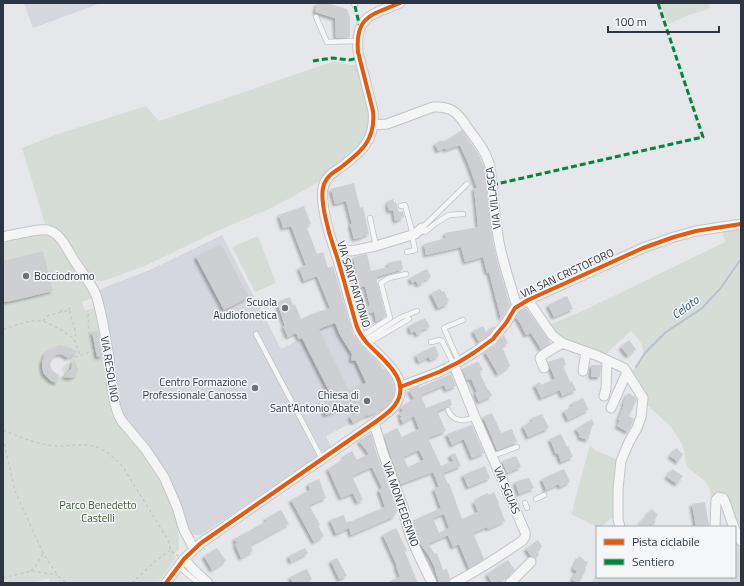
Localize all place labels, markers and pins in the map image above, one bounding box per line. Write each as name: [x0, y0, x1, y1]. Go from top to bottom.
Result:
place label: Bocciodromo: [34, 268, 95, 284]
marker: Bocciodromo: [21, 271, 31, 281]
place label: Scuola Audiofonetica: [213, 294, 277, 323]
marker: Scuola Audiofonetica: [280, 303, 290, 313]
place label: Centro Formazione Professionale Canossa: [143, 374, 247, 403]
marker: Centro Formazione Professionale Canossa: [250, 383, 260, 393]
place label: Chiesa di Sant'Antonio Abate: [270, 387, 359, 416]
marker: Chiesa di Sant'Antonio Abate: [362, 396, 372, 406]

